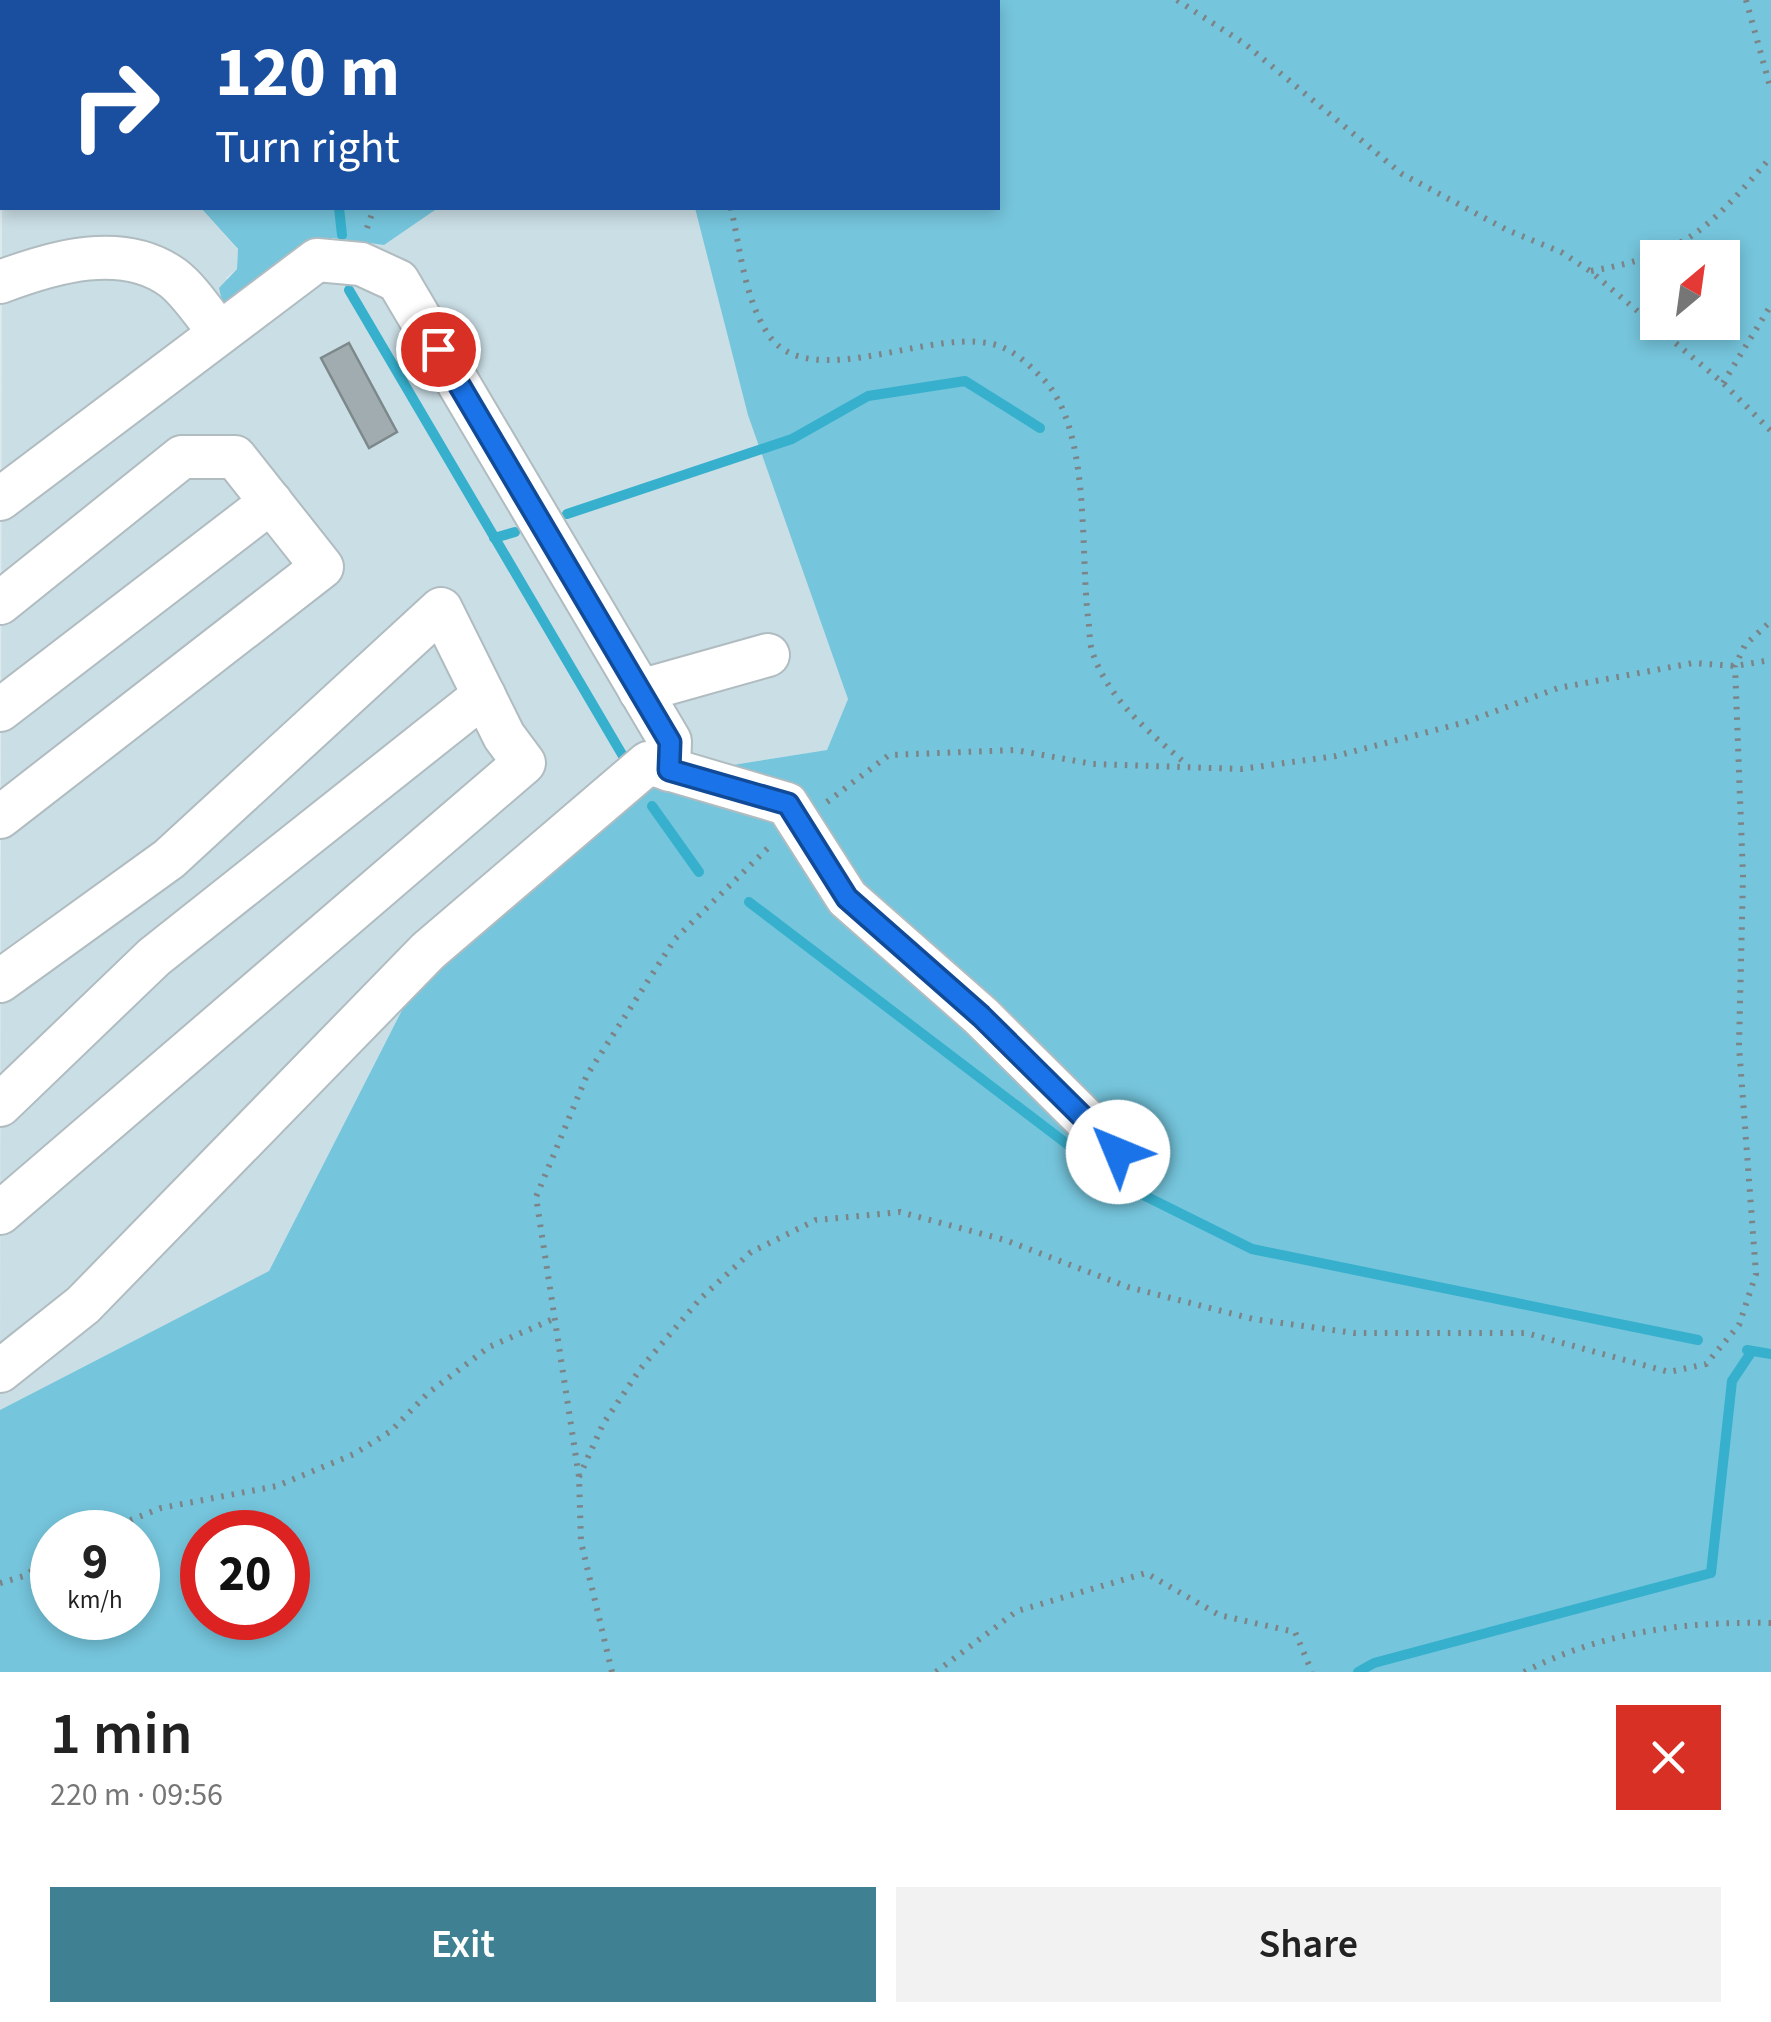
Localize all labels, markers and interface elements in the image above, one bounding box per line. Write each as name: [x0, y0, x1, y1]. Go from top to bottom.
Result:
text: 120 m: [215, 23, 400, 123]
icon: right: [50, 40, 180, 170]
text: Turn right: [215, 116, 400, 180]
north arrow: [1640, 240, 1740, 340]
map controls: [1640, 240, 1740, 340]
pin: [396, 307, 481, 392]
icon: arrive: [411, 322, 466, 377]
position arrow: [1066, 1100, 1170, 1204]
speed limit sign: 20: [180, 1510, 310, 1640]
text: 9: [82, 1527, 108, 1598]
text: km/h: [67, 1582, 123, 1618]
text: 1 min: [50, 1692, 193, 1777]
button: close: [1616, 1705, 1721, 1810]
text: 220 m · 09:56: [50, 1772, 223, 1818]
button: Exit: [50, 1887, 876, 2002]
button: Share: [896, 1887, 1721, 2002]

